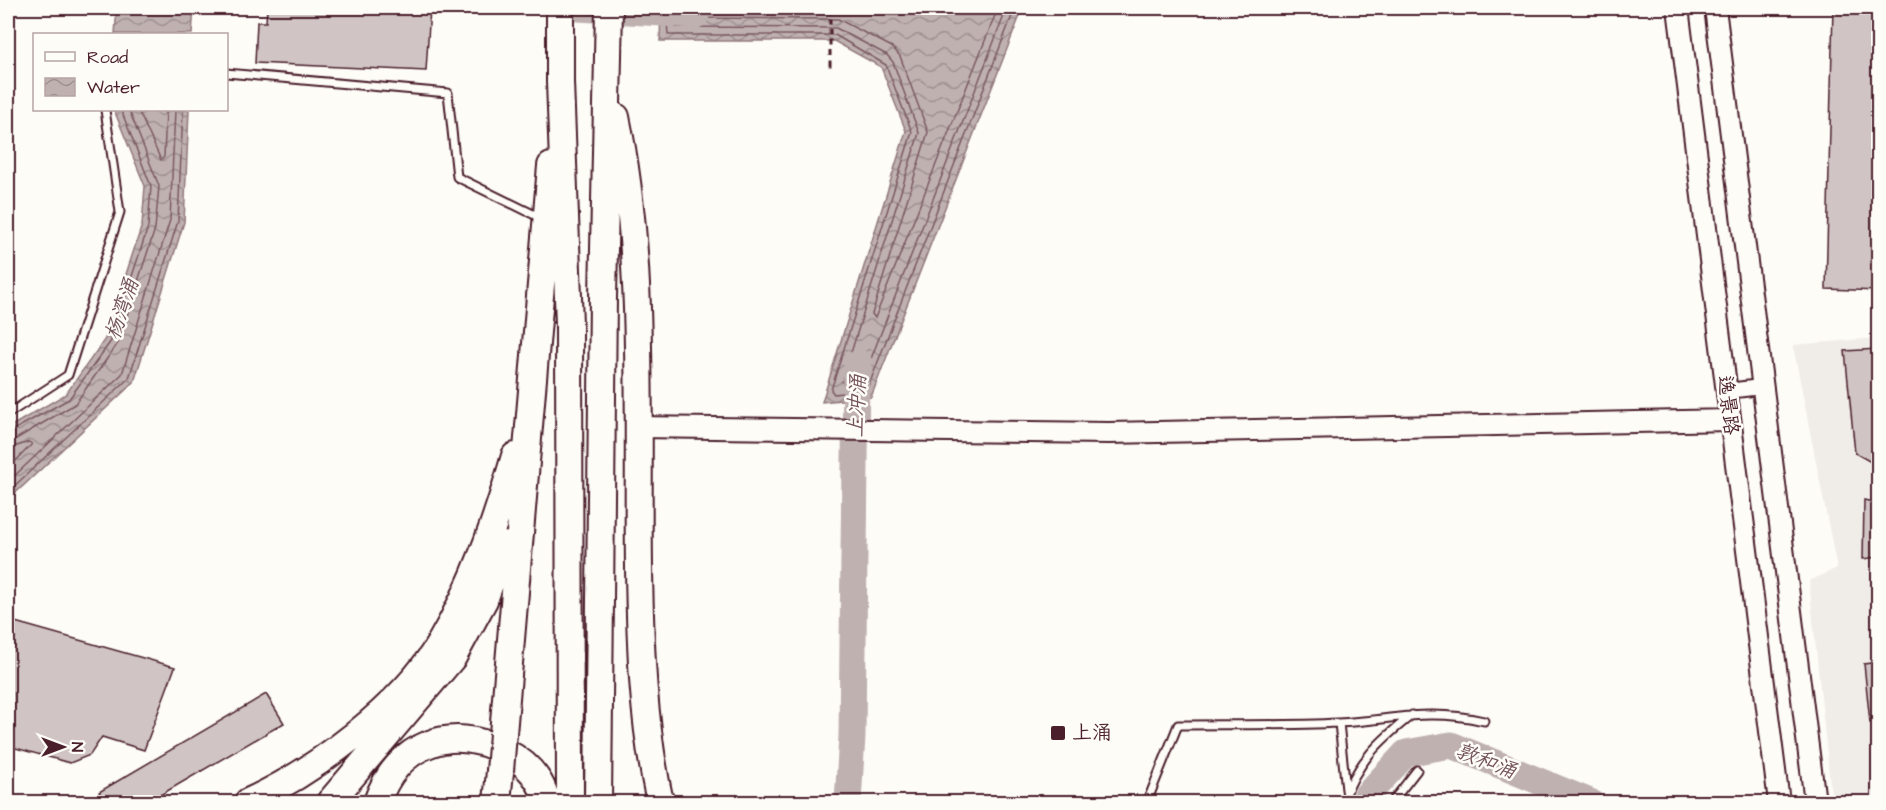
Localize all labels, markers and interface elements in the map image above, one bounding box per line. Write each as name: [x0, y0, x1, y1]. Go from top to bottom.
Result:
legend: [33, 33, 228, 111]
text: Road: [87, 45, 128, 70]
text: Water: [87, 75, 140, 100]
water label: 杨湾涌: [98, 274, 146, 344]
water label: 上冲涌: [841, 373, 873, 438]
street label: 逸景路: [1710, 374, 1746, 437]
north arrow: [33, 717, 93, 777]
place label: 上涌: [1072, 719, 1112, 747]
marker: 上涌: [1049, 724, 1067, 742]
water label: 敦和涌: [1451, 736, 1522, 786]
text: N: [66, 742, 88, 752]

